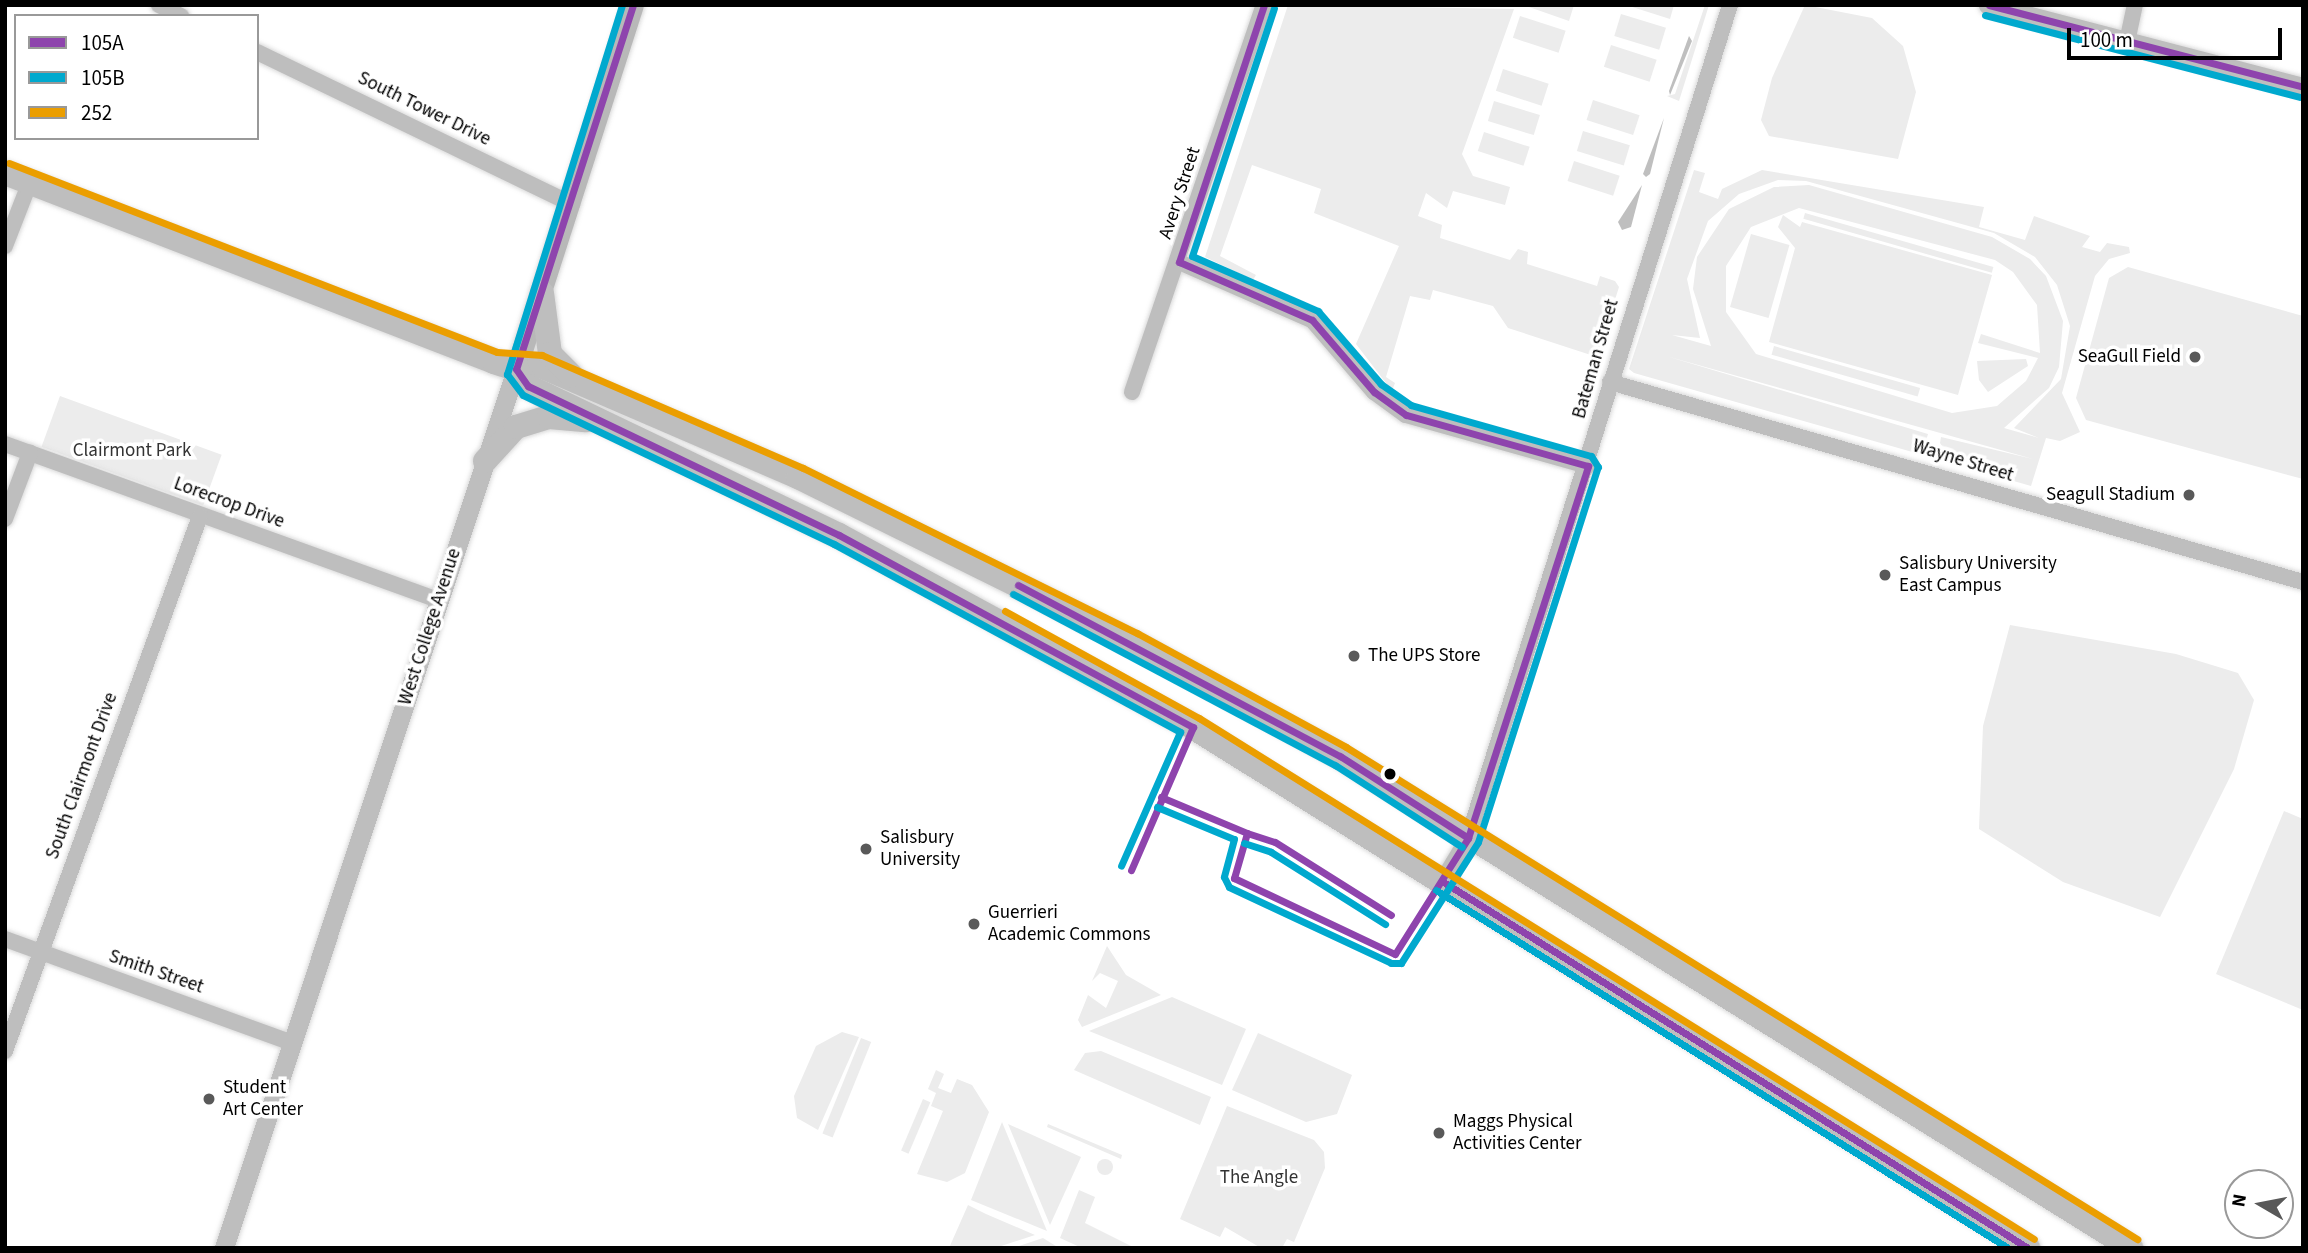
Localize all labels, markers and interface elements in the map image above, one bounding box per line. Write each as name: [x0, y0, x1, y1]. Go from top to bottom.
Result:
legend: [14, 14, 259, 140]
scale bar: [2070, 14, 2285, 58]
text: 100 m: [2080, 25, 2133, 55]
text: 105A: [81, 28, 124, 58]
text: 105B: [81, 63, 125, 93]
street label: South Tower Drive: [354, 67, 494, 151]
text: 252: [81, 98, 112, 128]
street label: Avery Street: [1154, 144, 1206, 242]
street label: Bateman Street: [1568, 297, 1624, 421]
place label: SeaGull Field: [2078, 346, 2181, 368]
marker: SeaGull Field: [2187, 349, 2203, 365]
street label: Wayne Street: [1910, 435, 2016, 487]
park label: Clairmont Park: [73, 440, 191, 462]
street label: Lorecrop Drive: [171, 472, 287, 534]
place label: Seagull Stadium: [2046, 484, 2175, 506]
marker: Seagull Stadium: [2181, 487, 2197, 503]
street label: West College Avenue: [394, 546, 466, 708]
place label: Salisbury University East Campus: [1899, 553, 2057, 597]
marker: Salisbury University East Campus: [1877, 567, 1893, 583]
place label: The UPS Store: [1368, 645, 1480, 667]
marker: The UPS Store: [1346, 648, 1362, 664]
street label: South Clairmont Drive: [41, 690, 123, 862]
unlabelled marker: [1383, 767, 1397, 781]
place label: Salisbury University: [880, 827, 960, 871]
marker: Salisbury University: [858, 841, 874, 857]
place label: Guerrieri Academic Commons: [988, 902, 1151, 946]
marker: Guerrieri Academic Commons: [966, 916, 982, 932]
street label: Smith Street: [106, 945, 206, 999]
place label: Student Art Center: [223, 1077, 303, 1121]
marker: Student Art Center: [201, 1091, 217, 1107]
place label: Maggs Physical Activities Center: [1453, 1111, 1582, 1155]
marker: Maggs Physical Activities Center: [1431, 1125, 1447, 1141]
park label: The Angle: [1220, 1167, 1298, 1189]
north arrow: [2224, 1169, 2294, 1239]
text: N: [2225, 1192, 2254, 1209]

